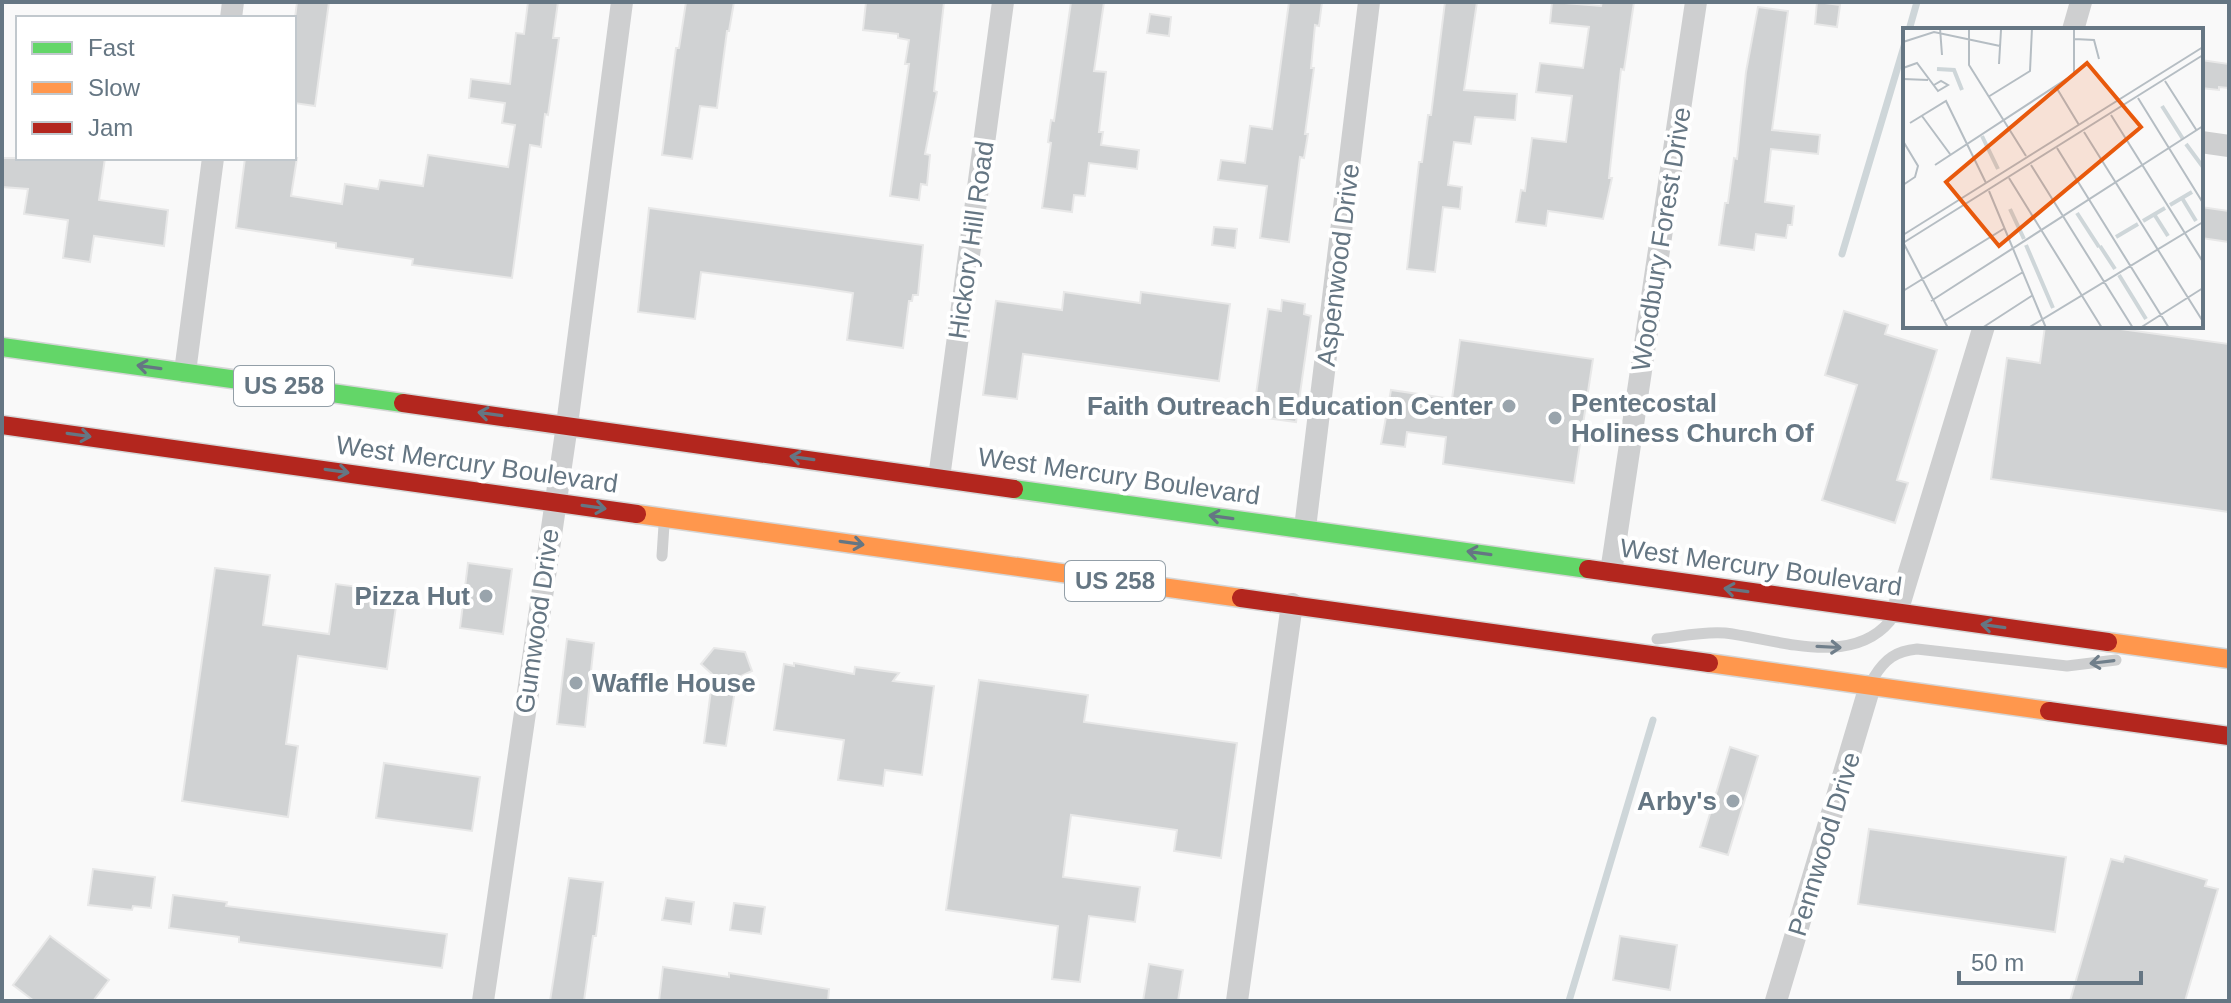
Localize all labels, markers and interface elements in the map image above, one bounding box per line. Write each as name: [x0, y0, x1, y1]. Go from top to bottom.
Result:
legend: [16, 16, 296, 160]
inset map: [1903, 28, 2203, 328]
text: Fast: [88, 34, 135, 61]
text: Slow: [88, 74, 141, 101]
street label: Woodbury Forest Drive: [1625, 105, 1697, 373]
text: Jam: [88, 114, 133, 141]
street label: Hickory Hill Road: [942, 139, 1000, 341]
street label: Aspenwood Drive: [1311, 162, 1365, 368]
one-way arrow: [137, 359, 162, 374]
road number: US 258: [234, 366, 334, 406]
place label: Pentecostal Holiness Church Of: [1571, 388, 1814, 448]
place label: Faith Outreach Education Center: [1087, 391, 1493, 421]
marker: Faith Outreach Education Center: [1500, 397, 1518, 415]
one-way arrow: [478, 406, 503, 421]
marker: Pentecostal Holiness Church Of: [1546, 409, 1564, 427]
one-way arrow: [66, 428, 91, 443]
street label: West Mercury Boulevard: [334, 429, 620, 499]
street label: West Mercury Boulevard: [976, 441, 1262, 511]
one-way arrow: [790, 450, 815, 465]
one-way arrow: [324, 464, 349, 479]
one-way arrow: [581, 500, 606, 515]
one-way arrow: [1209, 509, 1234, 524]
street label: Gumwood Drive: [509, 527, 565, 715]
street label: West Mercury Boulevard: [1618, 532, 1904, 602]
one-way arrow: [839, 536, 864, 551]
one-way arrow: [1466, 545, 1492, 560]
road number: US 258: [1065, 561, 1165, 601]
place label: Pizza Hut: [354, 581, 470, 611]
one-way arrow: [1724, 582, 1749, 597]
marker: Pizza Hut: [477, 587, 495, 605]
one-way arrow: [1981, 618, 2007, 633]
one-way arrow: [1815, 639, 1842, 654]
one-way arrow: [2089, 654, 2116, 669]
place label: Waffle House: [592, 668, 756, 698]
marker: Waffle House: [567, 674, 585, 692]
street label: Pennwood Drive: [1782, 748, 1866, 940]
place label: Arby's: [1637, 786, 1717, 816]
marker: Arby's: [1724, 792, 1742, 810]
scale bar: [1959, 935, 2141, 985]
text: 50 m: [1971, 949, 2024, 976]

